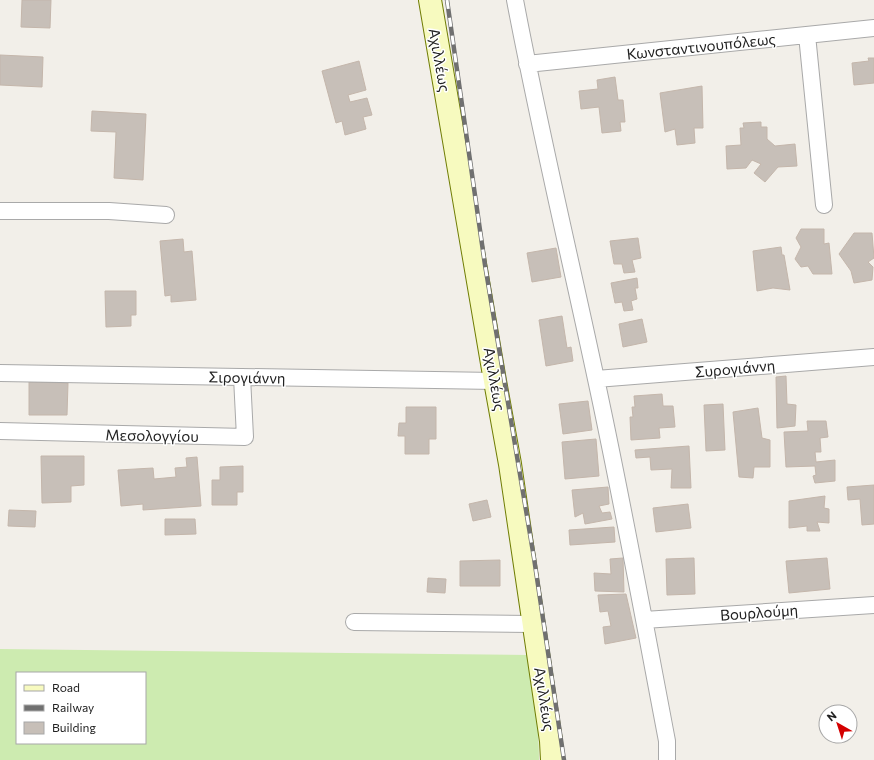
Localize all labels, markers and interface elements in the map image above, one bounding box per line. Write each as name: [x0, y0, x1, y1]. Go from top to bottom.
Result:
street label: Αχιλλέως: [426, 27, 454, 93]
street label: Κωνσταντινουπόλεως: [626, 29, 776, 63]
street label: Αχιλλέως: [481, 346, 509, 412]
street label: Συρογιάννη: [694, 356, 776, 380]
street label: Σιρογιάννη: [208, 367, 286, 387]
street label: Μεσολογγίου: [105, 425, 199, 445]
street label: Βουρλούμη: [719, 600, 799, 624]
street label: Αχιλλέως: [531, 666, 559, 732]
legend: [16, 672, 146, 744]
text: Road: [52, 680, 80, 694]
text: Railway: [52, 700, 94, 714]
north arrow: [818, 704, 858, 744]
text: N: [824, 708, 839, 723]
text: Building: [52, 720, 96, 734]

